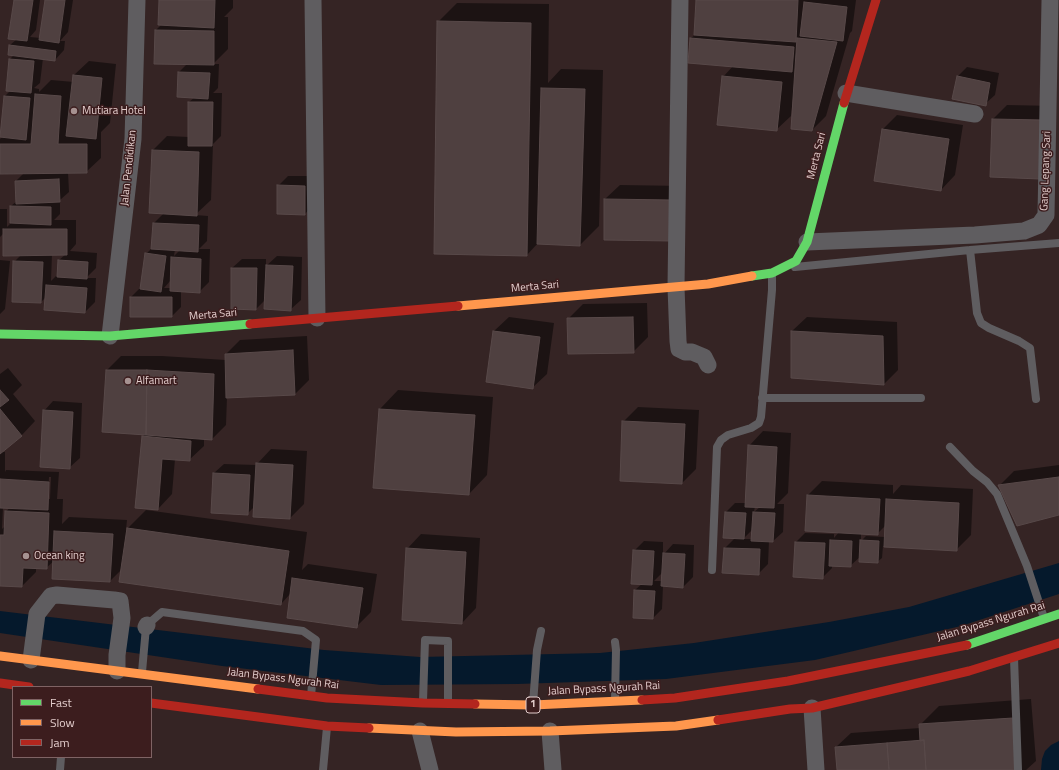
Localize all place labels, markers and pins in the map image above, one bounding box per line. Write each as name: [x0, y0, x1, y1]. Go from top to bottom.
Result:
place label: Mutiara Hotel: [82, 104, 146, 118]
marker: Mutiara Hotel: [69, 106, 79, 116]
place label: Alfamart: [136, 374, 177, 388]
marker: Alfamart: [123, 376, 133, 386]
place label: Ocean king: [34, 549, 85, 563]
marker: Ocean king: [21, 551, 31, 561]

